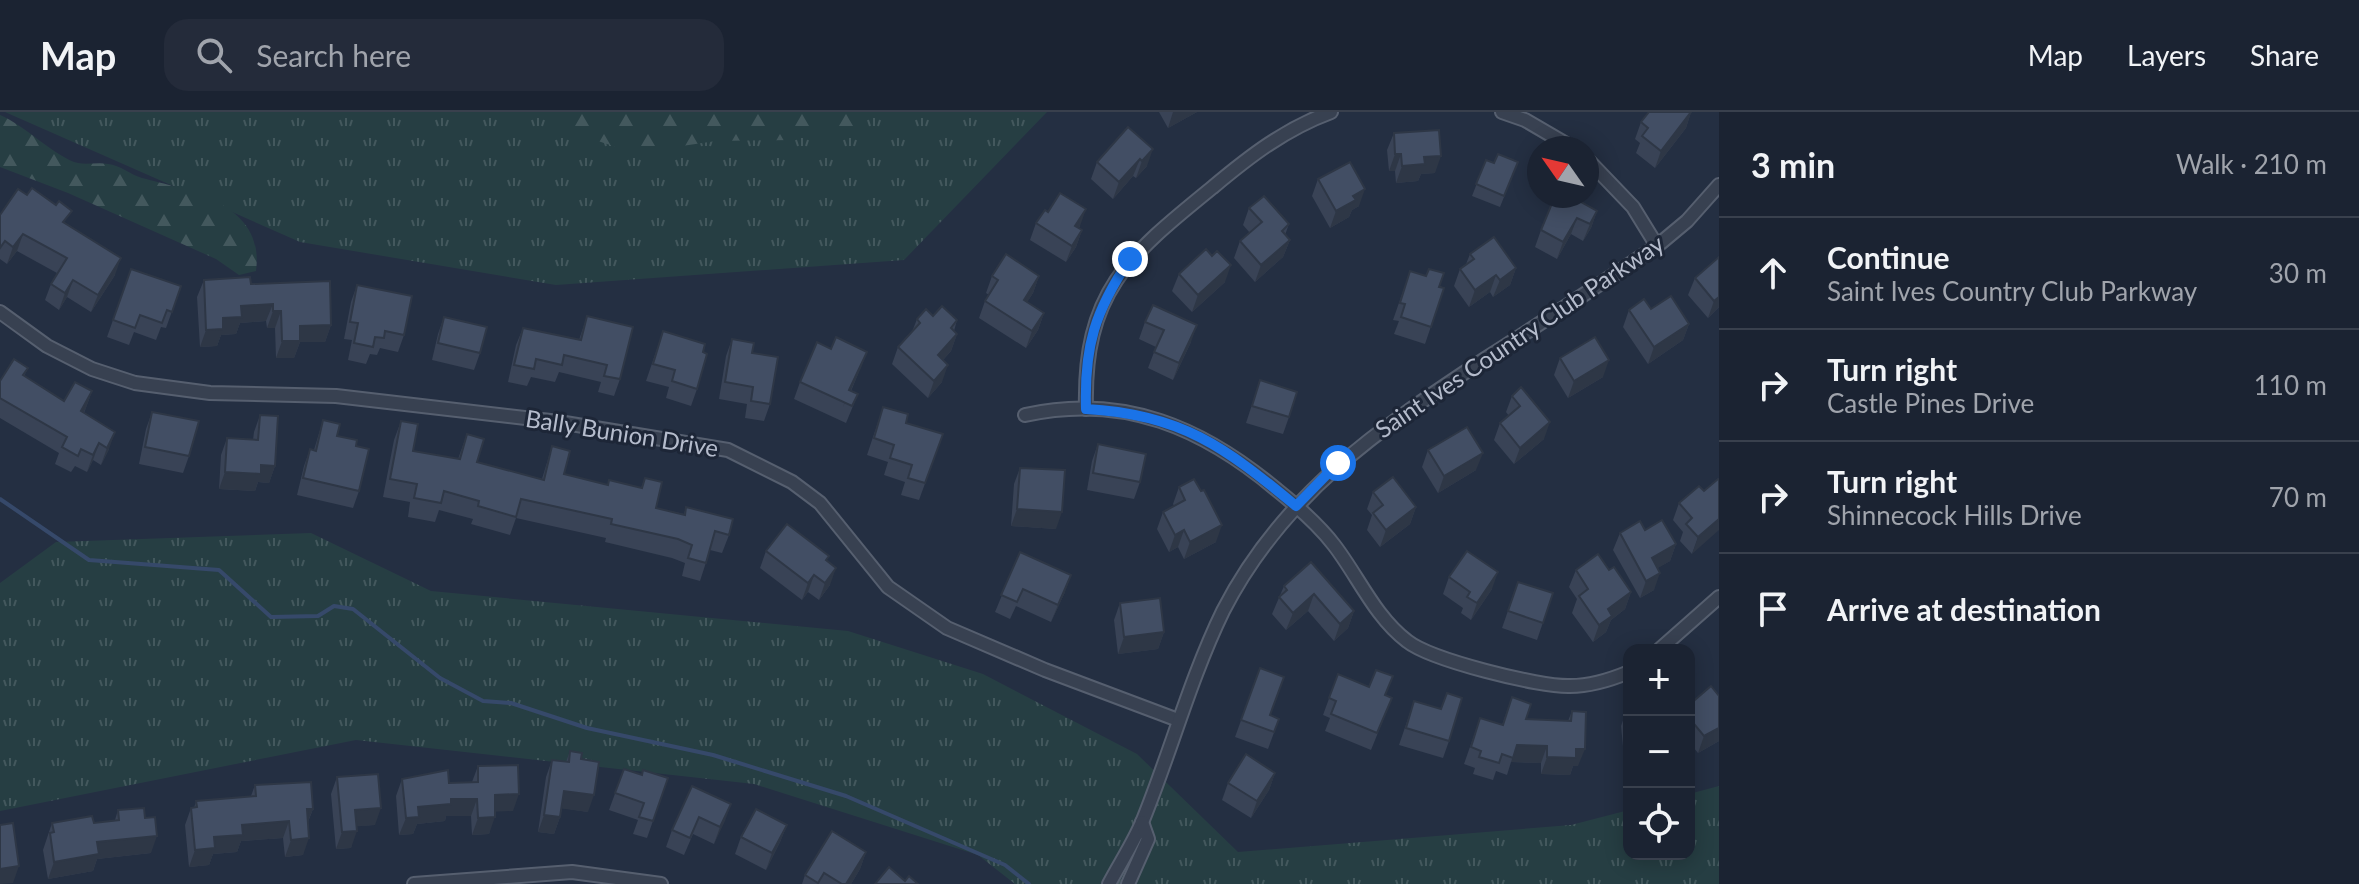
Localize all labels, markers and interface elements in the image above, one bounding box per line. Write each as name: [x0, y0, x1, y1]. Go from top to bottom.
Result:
search box: [164, 19, 724, 91]
text: Map: [40, 32, 116, 78]
icon: search: [192, 33, 236, 77]
text: Search here: [256, 37, 411, 73]
text: Map: [2028, 38, 2083, 72]
text: Layers: [2127, 38, 2206, 72]
text: Share: [2250, 38, 2319, 72]
north arrow: [1527, 136, 1599, 208]
text: 3 min: [1751, 144, 1835, 185]
text: Walk · 210 m: [2176, 148, 2327, 180]
street label: Saint Ives Country Club Parkway: [1369, 228, 1669, 443]
text: Continue: [1827, 239, 1950, 275]
route end: [1112, 241, 1148, 277]
icon: ahead: [1751, 251, 1795, 295]
text: 30 m: [2269, 257, 2327, 289]
text: Saint Ives Country Club Parkway: [1827, 275, 2197, 307]
text: Turn right: [1827, 351, 1957, 387]
icon: right: [1751, 363, 1795, 407]
text: 110 m: [2254, 369, 2327, 401]
text: Castle Pines Drive: [1827, 387, 2034, 419]
street label: Bally Bunion Drive: [524, 403, 721, 462]
route start: [1320, 445, 1356, 481]
text: Turn right: [1827, 463, 1957, 499]
icon: right: [1751, 475, 1795, 519]
text: 70 m: [2269, 481, 2327, 513]
text: Shinnecock Hills Drive: [1827, 499, 2082, 531]
icon: arrive: [1751, 587, 1795, 631]
text: Arrive at destination: [1827, 591, 2101, 627]
map controls: [1623, 644, 1695, 860]
button: +: [1623, 644, 1695, 716]
button: −: [1623, 716, 1695, 788]
button: locate: [1623, 788, 1695, 860]

